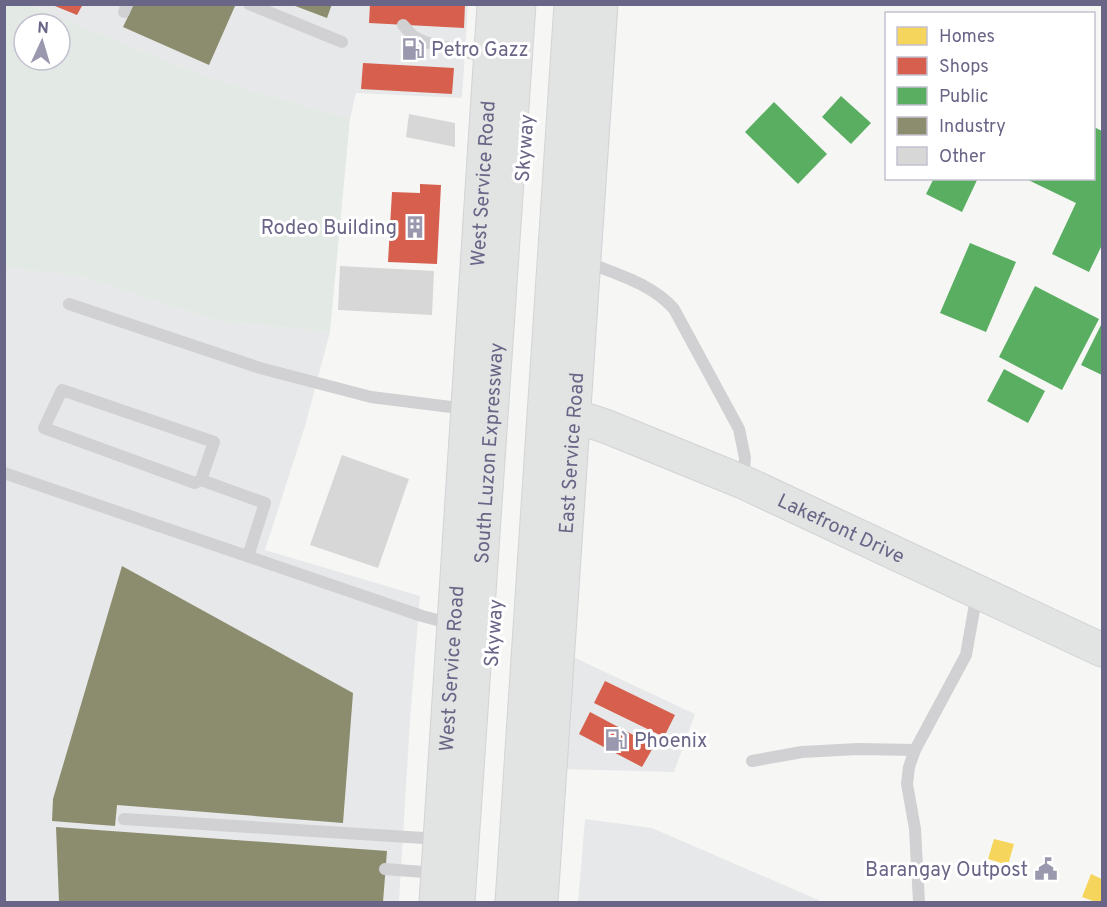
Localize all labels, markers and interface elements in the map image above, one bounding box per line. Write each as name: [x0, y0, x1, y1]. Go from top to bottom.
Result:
north arrow: [12, 12, 72, 72]
legend: [885, 12, 1095, 180]
text: N: [36, 19, 49, 39]
text: Homes: [939, 26, 995, 49]
fuel station icon: Petro Gazz: [400, 36, 426, 62]
place label: Petro Gazz: [431, 38, 529, 64]
text: Shops: [939, 56, 989, 79]
text: Public: [939, 86, 989, 109]
street label: West Service Road: [466, 100, 503, 267]
street label: Skyway: [511, 113, 541, 183]
text: Industry: [939, 116, 1006, 139]
text: Other: [939, 146, 986, 169]
building icon: Rodeo Building: [402, 214, 428, 240]
place label: Rodeo Building: [261, 216, 397, 242]
street label: South Luzon Expressway: [470, 342, 511, 565]
street label: East Service Road: [555, 372, 591, 535]
street label: Lakefront Drive: [773, 489, 908, 571]
street label: West Service Road: [435, 585, 471, 752]
street label: Skyway: [480, 598, 510, 668]
fuel station icon: Phoenix: [603, 727, 629, 753]
place label: Phoenix: [634, 729, 707, 755]
public building icon: Barangay Outpost: [1033, 856, 1059, 882]
place label: Barangay Outpost: [865, 858, 1028, 884]

